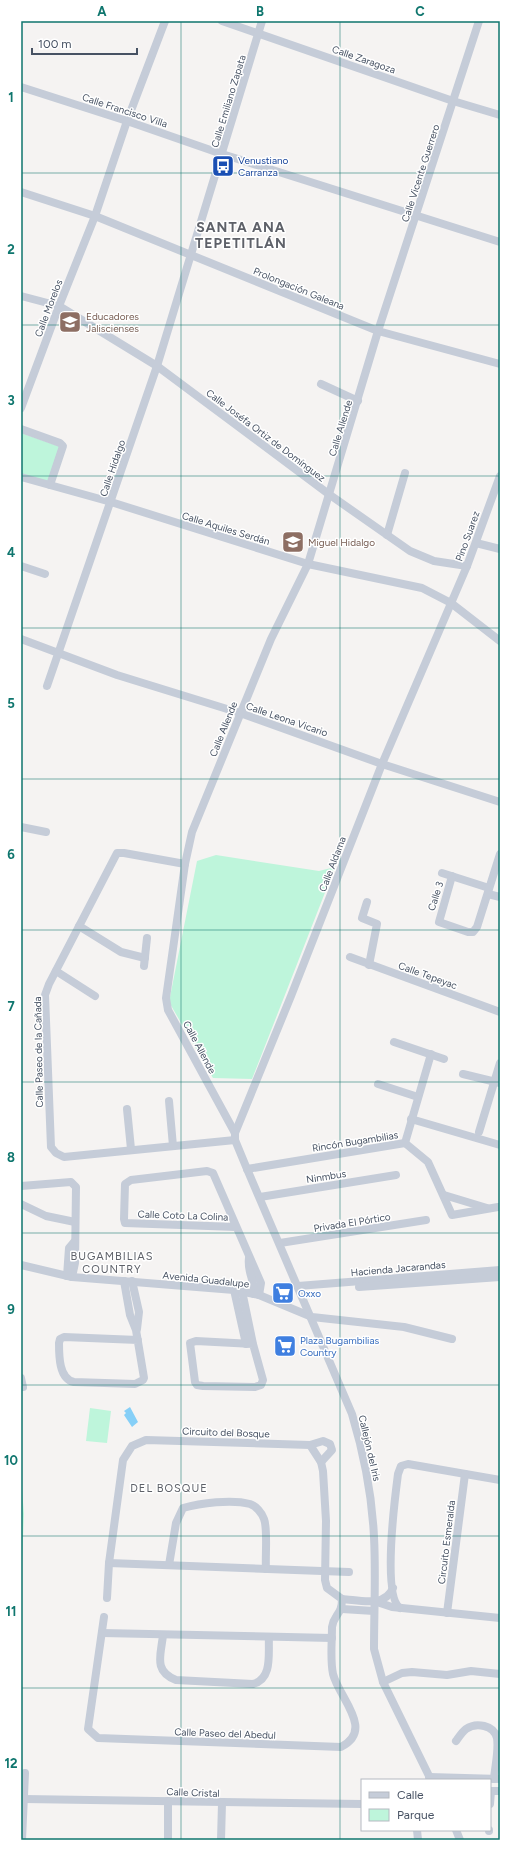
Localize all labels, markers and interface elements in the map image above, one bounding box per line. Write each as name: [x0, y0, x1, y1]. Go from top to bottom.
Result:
text: A: [97, 4, 107, 19]
text: B: [256, 4, 264, 19]
text: C: [415, 4, 425, 19]
scale bar: [32, 30, 137, 56]
text: 100 m: [38, 37, 72, 51]
street label: Calle Zaragoza: [330, 43, 397, 76]
street label: Calle Emiliano Zapata: [208, 53, 249, 149]
text: 1: [8, 90, 14, 105]
street label: Calle Francisco Villa: [81, 91, 169, 130]
street label: Calle Vicente Guerrero: [399, 122, 442, 224]
bus stop icon: Venustiano Carranza: [210, 153, 236, 179]
place label: Venustiano Carranza: [238, 154, 289, 179]
district label: SANTA ANA TEPETITLÁN: [195, 219, 287, 252]
text: 2: [7, 242, 15, 257]
street label: Prolongación Galeana: [251, 264, 346, 313]
street label: Calle Morelos: [32, 277, 65, 339]
school or university icon: Educadores Jaliscienses: [57, 309, 83, 335]
place label: Educadores Jaliscienses: [86, 310, 139, 335]
street label: Calle Joséfa Ortiz de Domínguez: [203, 386, 328, 485]
text: 3: [7, 393, 15, 408]
street label: Calle Allende: [326, 398, 355, 458]
street label: Calle Hidalgo: [97, 438, 128, 498]
street label: Calle Aquiles Serdán: [180, 509, 272, 548]
street label: Pino Suarez: [452, 509, 483, 563]
school or university icon: Miguel Hidalgo: [280, 529, 306, 555]
place label: Miguel Hidalgo: [308, 536, 375, 549]
text: 4: [7, 545, 15, 560]
text: 5: [7, 696, 15, 711]
street label: Calle Allende: [207, 699, 241, 759]
street label: Calle Leona Vicario: [244, 699, 330, 740]
street label: Calle Aldama: [316, 835, 349, 894]
text: 6: [7, 847, 15, 862]
street label: Calle 3: [425, 880, 446, 912]
street label: Calle Tepeyac: [397, 959, 460, 992]
street label: Calle Paseo de la Cañada: [31, 996, 46, 1108]
text: 7: [7, 999, 15, 1014]
street label: Calle Allende: [180, 1019, 219, 1076]
street label: Rincón Bugambilias: [311, 1128, 399, 1155]
text: 8: [7, 1150, 15, 1165]
street label: Ninmbus: [305, 1167, 347, 1186]
street label: Calle Coto La Colina: [137, 1207, 229, 1224]
street label: Privada El Pórtico: [313, 1210, 392, 1235]
district label: BUGAMBILIAS COUNTRY: [70, 1250, 154, 1276]
street label: Hacienda Jacarandas: [350, 1258, 446, 1279]
street label: Avenida Guadalupe: [162, 1268, 250, 1291]
supermarket icon: Oxxo: [270, 1280, 296, 1306]
place label: Oxxo: [298, 1287, 321, 1300]
text: 9: [7, 1302, 15, 1317]
supermarket icon: Plaza Bugambilias Country: [272, 1333, 298, 1359]
place label: Plaza Bugambilias Country: [300, 1334, 380, 1359]
street label: Callejón del Iris: [356, 1414, 384, 1483]
street label: Circuito del Bosque: [182, 1424, 271, 1441]
text: 10: [4, 1453, 18, 1468]
district label: DEL BOSQUE: [130, 1482, 208, 1495]
street label: Circuito Esmeralda: [435, 1499, 458, 1585]
text: 11: [6, 1604, 16, 1619]
street label: Calle Paseo del Abedul: [174, 1725, 276, 1742]
text: 12: [4, 1756, 18, 1771]
legend: [361, 1779, 491, 1831]
street label: Calle Cristal: [166, 1785, 220, 1800]
text: Calle: [397, 1788, 424, 1802]
text: Parque: [397, 1808, 435, 1822]

